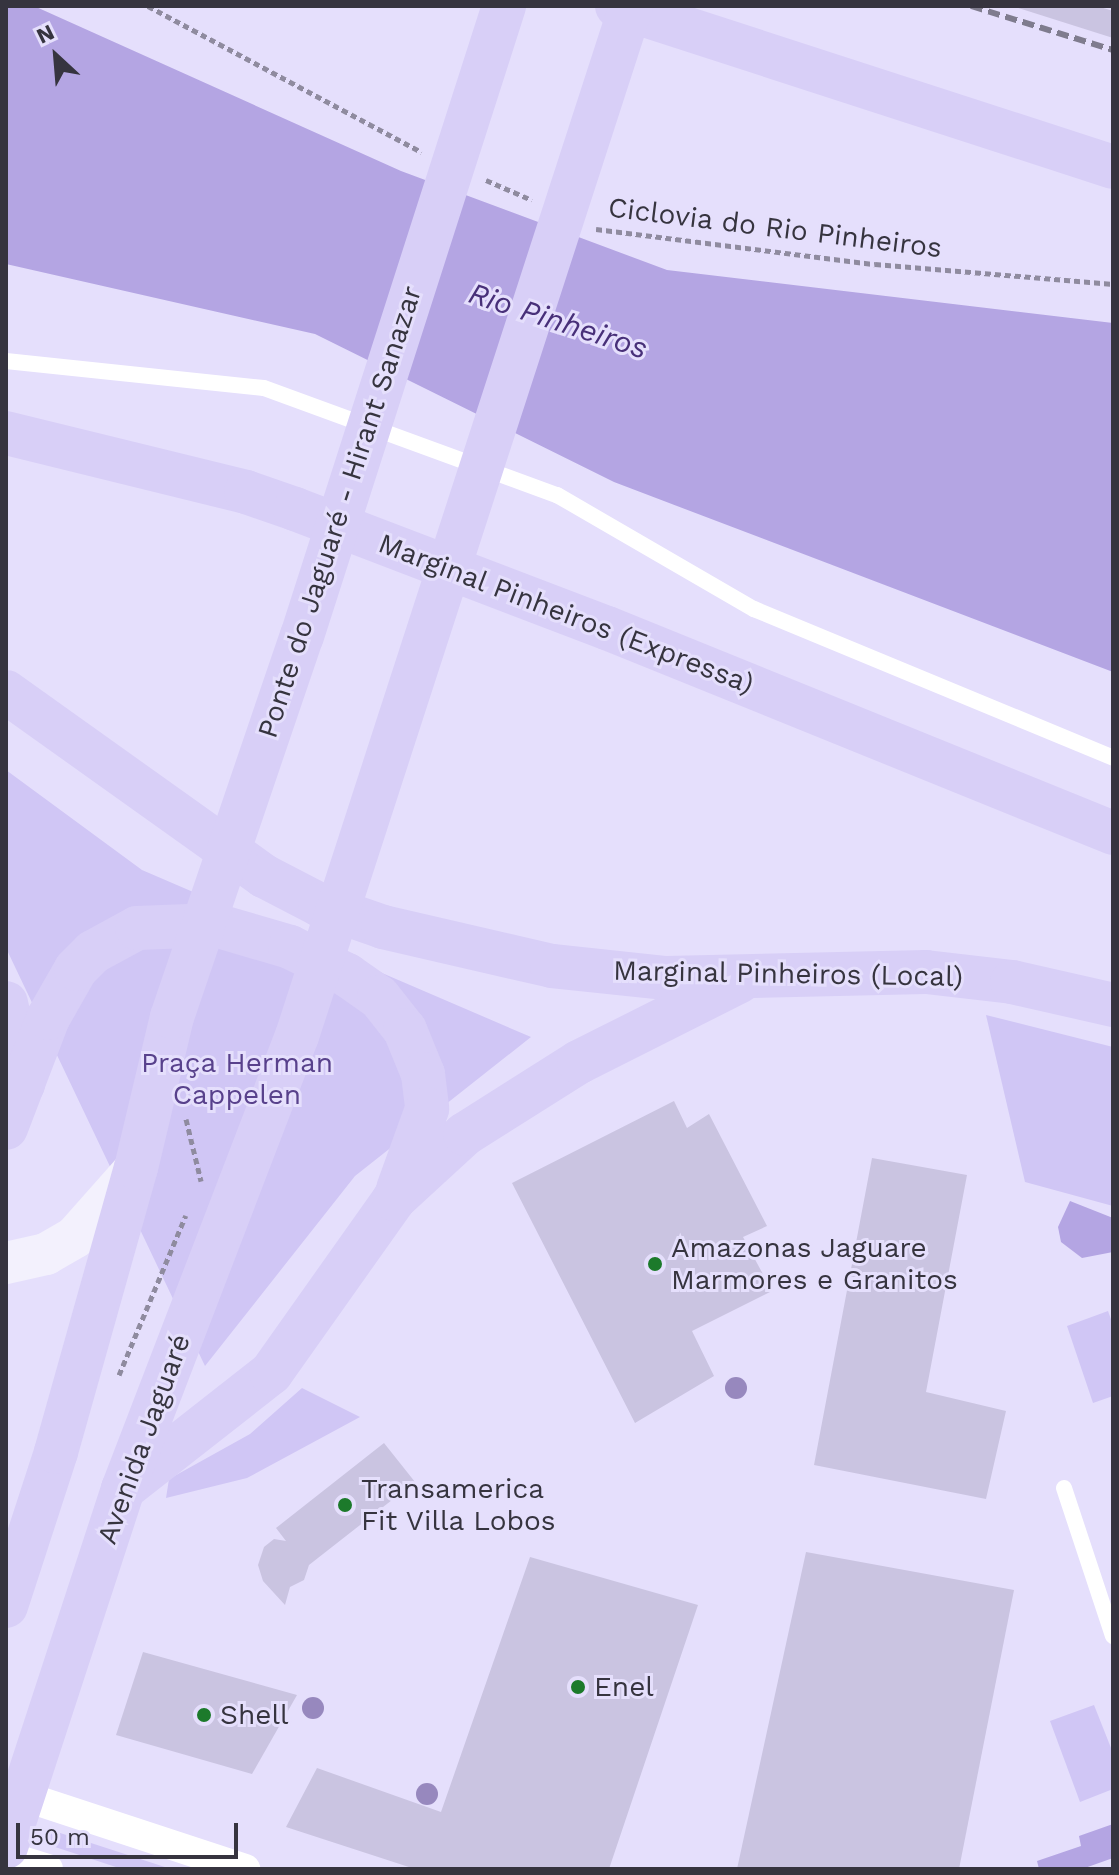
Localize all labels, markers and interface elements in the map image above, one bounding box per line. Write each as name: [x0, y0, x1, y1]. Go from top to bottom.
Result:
north arrow: [16, 16, 96, 96]
text: N: [32, 19, 58, 49]
street label: Ciclovia do Rio Pinheiros: [606, 191, 944, 265]
water label: Rio Pinheiros: [464, 275, 652, 367]
street label: Ponte do Jaguaré - Hirant Sanazar: [251, 281, 429, 743]
street label: Marginal Pinheiros (Expressa): [373, 527, 759, 701]
street label: Marginal Pinheiros (Local): [612, 954, 964, 994]
park label: Praça Herman Cappelen: [141, 1046, 333, 1112]
place label: Amazonas Jaguare Marmores e Granitos: [671, 1231, 958, 1297]
marker: Amazonas Jaguare Marmores e Granitos: [646, 1255, 664, 1273]
street label: Avenida Jaguaré: [90, 1329, 198, 1549]
place label: Transamerica Fit Villa Lobos: [361, 1472, 557, 1538]
marker: Transamerica Fit Villa Lobos: [336, 1496, 354, 1514]
place label: Enel: [594, 1670, 654, 1704]
marker: Enel: [569, 1678, 587, 1696]
place label: Shell: [220, 1698, 289, 1732]
marker: Shell: [195, 1706, 213, 1724]
scale bar: [20, 1807, 242, 1857]
text: 50 m: [30, 1823, 90, 1851]

